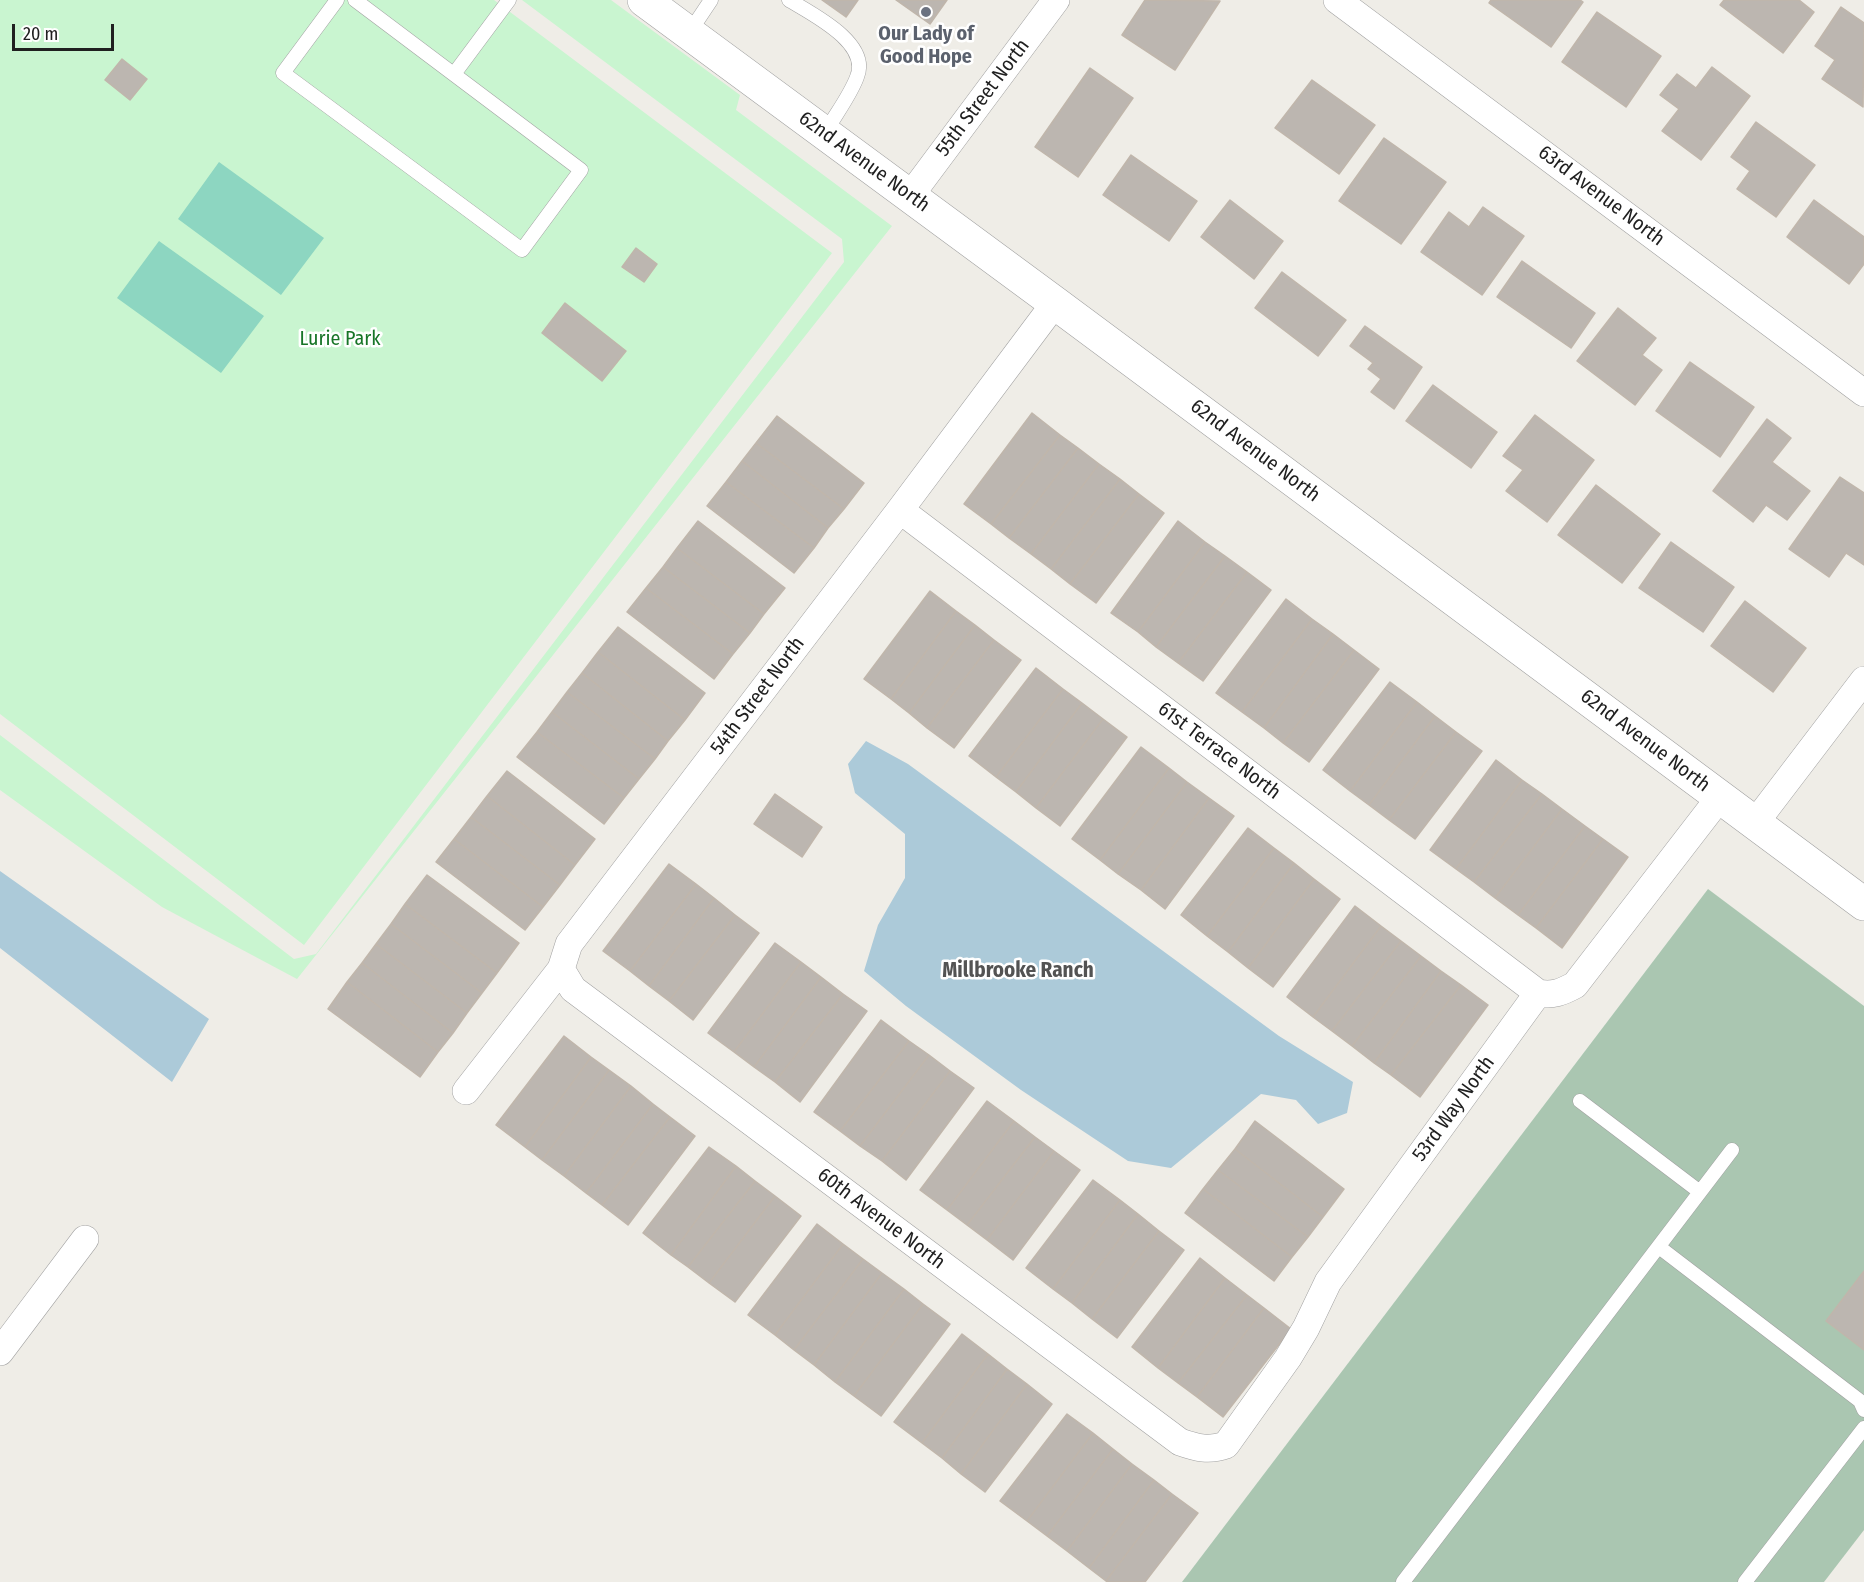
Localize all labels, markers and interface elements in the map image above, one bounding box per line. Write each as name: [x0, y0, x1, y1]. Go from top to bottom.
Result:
marker: Our Lady of Good Hope: [919, 5, 933, 19]
scale bar: [15, 12, 117, 50]
place label: Our Lady of Good Hope: [878, 22, 974, 69]
text: 20 m: [23, 23, 58, 45]
street label: 55th Street North: [931, 35, 1035, 161]
street label: 62nd Avenue North: [794, 106, 934, 218]
street label: 63rd Avenue North: [1533, 141, 1669, 251]
park label: Lurie Park: [299, 327, 381, 351]
street label: 62nd Avenue North: [1185, 394, 1325, 508]
street label: 54th Street North: [706, 632, 810, 760]
street label: 62nd Avenue North: [1575, 684, 1715, 798]
street label: 61st Terrace North: [1153, 697, 1285, 805]
district label: Millbrooke Ranch: [942, 958, 1094, 984]
street label: 53rd Way North: [1408, 1052, 1500, 1166]
street label: 60th Avenue North: [812, 1163, 950, 1275]

